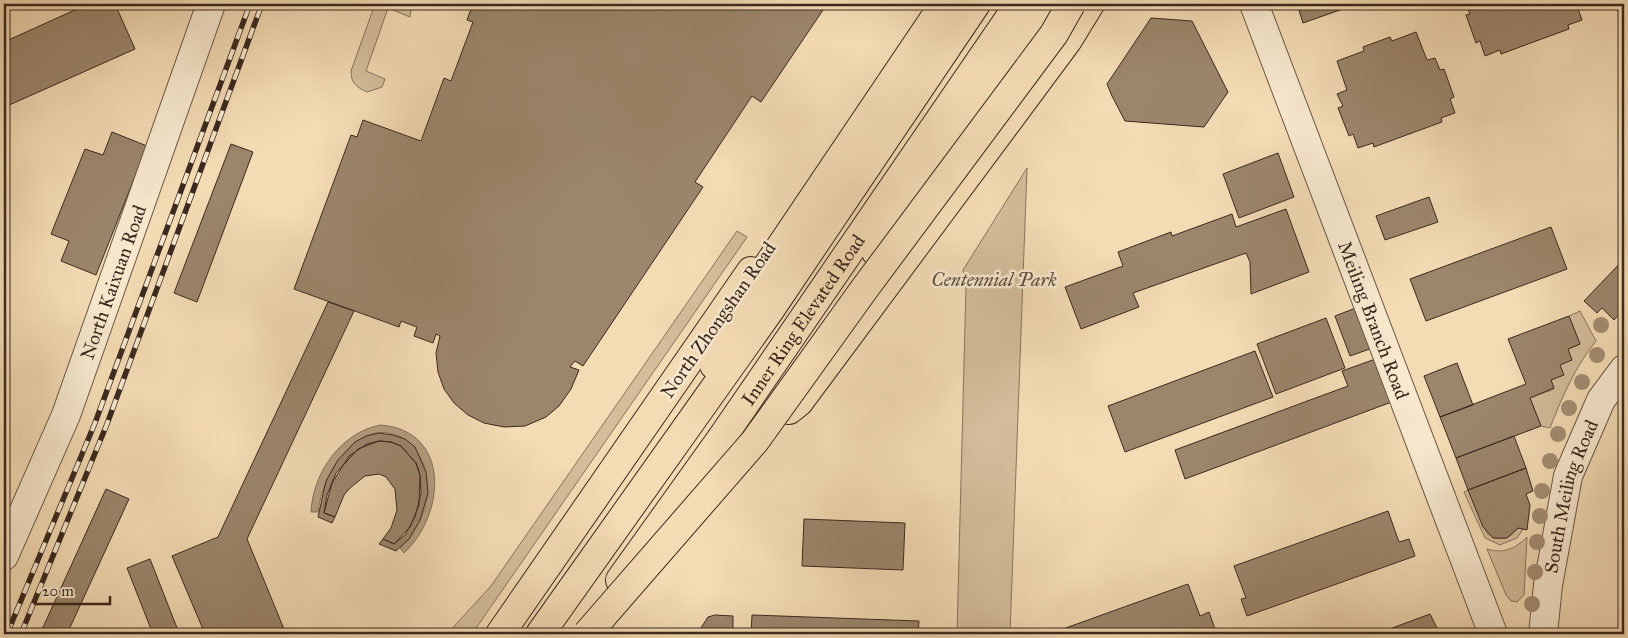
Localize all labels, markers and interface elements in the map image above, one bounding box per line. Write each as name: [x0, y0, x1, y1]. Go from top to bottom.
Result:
street label: North Kaixuan Road: [75, 201, 151, 362]
street label: Inner Ring Elevated Road: [736, 229, 870, 410]
street label: North Zhongshan Road: [655, 237, 782, 403]
street label: Meiling Branch Road: [1333, 238, 1414, 403]
park label: Centennial Park: [931, 268, 1057, 291]
street label: South Meiling Road: [1539, 416, 1603, 575]
scale bar: [35, 573, 110, 605]
text: 20 m: [42, 582, 74, 600]

